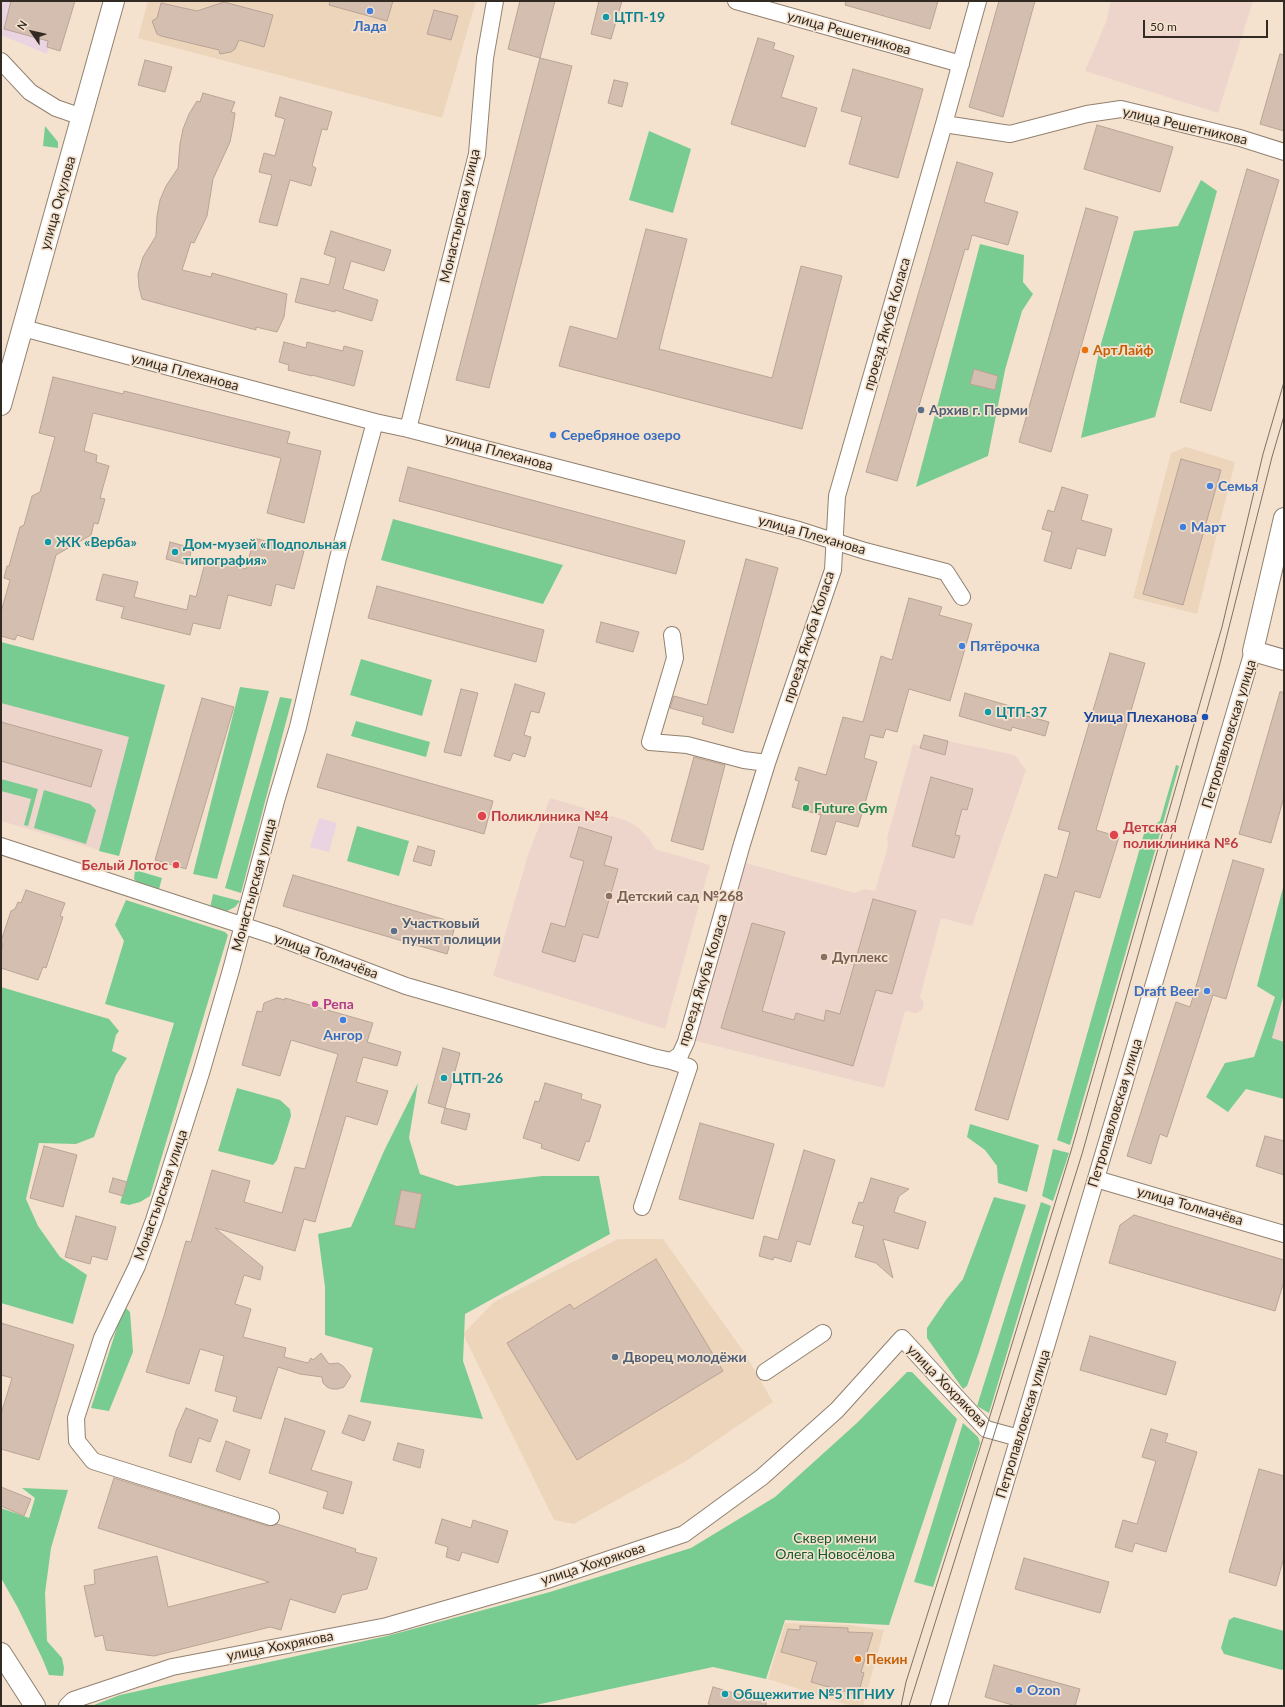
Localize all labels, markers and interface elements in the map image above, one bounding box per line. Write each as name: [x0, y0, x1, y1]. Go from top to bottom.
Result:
marker: Лада: [365, 6, 375, 16]
street label: улица Решетникова: [785, 7, 913, 59]
place label: ЦТП-19: [614, 9, 665, 25]
north arrow: [12, 12, 52, 52]
marker: ЦТП-19: [601, 12, 611, 22]
scale bar: [1145, 12, 1270, 38]
text: N: [14, 18, 29, 32]
place label: Лада: [353, 18, 387, 34]
text: 50 m: [1150, 19, 1177, 34]
street label: улица Решетникова: [1121, 103, 1249, 149]
street label: Монастырская улица: [436, 147, 484, 285]
street label: улица Окулова: [37, 154, 79, 252]
street label: проезд Якуба Коласа: [860, 256, 914, 392]
place label: АртЛайф: [1093, 342, 1153, 358]
marker: АртЛайф: [1080, 345, 1090, 355]
street label: улица Плеханова: [129, 350, 241, 394]
place label: Архив г. Перми: [929, 402, 1028, 418]
marker: Архив г. Перми: [916, 405, 926, 415]
place label: Серебряное озеро: [561, 427, 681, 443]
street label: улица Плеханова: [443, 430, 555, 474]
marker: Серебряное озеро: [548, 430, 558, 440]
place label: Семья: [1218, 478, 1258, 494]
marker: Семья: [1205, 481, 1215, 491]
street label: улица Плеханова: [756, 512, 868, 558]
place label: Март: [1191, 519, 1226, 535]
marker: Март: [1178, 522, 1188, 532]
place label: ЖК «Верба»: [56, 534, 137, 550]
place label: Дом-музей «Подпольная типография»: [183, 536, 346, 568]
marker: ЖК «Верба»: [43, 537, 53, 547]
marker: Дом-музей «Подпольная типография»: [170, 547, 180, 557]
street label: проезд Якуба Коласа: [780, 569, 838, 705]
place label: Пятёрочка: [970, 638, 1040, 654]
marker: Пятёрочка: [957, 641, 967, 651]
street label: Петропавловская улица: [1198, 658, 1260, 810]
place label: ЦТП-37: [996, 704, 1047, 720]
marker: ЦТП-37: [983, 707, 993, 717]
place label: Улица Плеханова: [1084, 709, 1197, 725]
marker: Улица Плеханова: [1200, 712, 1210, 722]
place label: Future Gym: [814, 800, 887, 816]
marker: Future Gym: [801, 803, 811, 813]
place label: Поликлиника №4: [491, 808, 609, 824]
marker: Поликлиника №4: [476, 810, 488, 822]
street label: Монастырская улица: [228, 817, 280, 953]
place label: Детская поликлиника №6: [1123, 819, 1238, 852]
marker: Детская поликлиника №6: [1108, 829, 1120, 841]
place label: Белый Лотос: [82, 857, 168, 873]
marker: Белый Лотос: [171, 860, 181, 870]
place label: Детский сад №268: [617, 888, 743, 904]
marker: Детский сад №268: [604, 891, 614, 901]
street label: проезд Якуба Коласа: [675, 912, 731, 1048]
place label: Участковый пункт полиции: [402, 915, 501, 948]
marker: Участковый пункт полиции: [389, 926, 399, 936]
street label: улица Толмачёва: [272, 929, 380, 983]
place label: Дуплекс: [832, 949, 888, 965]
marker: Дуплекс: [819, 952, 829, 962]
place label: Draft Beer: [1134, 983, 1199, 999]
marker: Draft Beer: [1202, 986, 1212, 996]
place label: Репа: [323, 996, 354, 1012]
marker: Репа: [310, 999, 320, 1009]
marker: Ангор: [338, 1015, 348, 1025]
place label: Ангор: [323, 1027, 363, 1043]
street label: Петропавловская улица: [1084, 1037, 1146, 1189]
place label: ЦТП-26: [452, 1070, 503, 1086]
marker: ЦТП-26: [439, 1073, 449, 1083]
street label: Монастырская улица: [131, 1128, 191, 1262]
street label: улица Толмачёва: [1135, 1183, 1245, 1229]
street label: улица Хохрякова: [903, 1341, 991, 1431]
street label: Петропавловская улица: [992, 1348, 1054, 1500]
place label: Дворец молодёжи: [623, 1349, 747, 1365]
marker: Дворец молодёжи: [610, 1352, 620, 1362]
park label: Сквер имени Олега Новосёлова: [775, 1530, 895, 1562]
street label: улица Хохрякова: [539, 1539, 647, 1589]
street label: улица Хохрякова: [225, 1627, 335, 1665]
place label: Пекин: [866, 1651, 907, 1667]
marker: Пекин: [853, 1654, 863, 1664]
place label: Ozon: [1027, 1682, 1060, 1698]
marker: Ozon: [1014, 1685, 1024, 1695]
place label: Общежитие №5 ПГНИУ: [733, 1686, 895, 1702]
marker: Общежитие №5 ПГНИУ: [720, 1689, 730, 1699]

